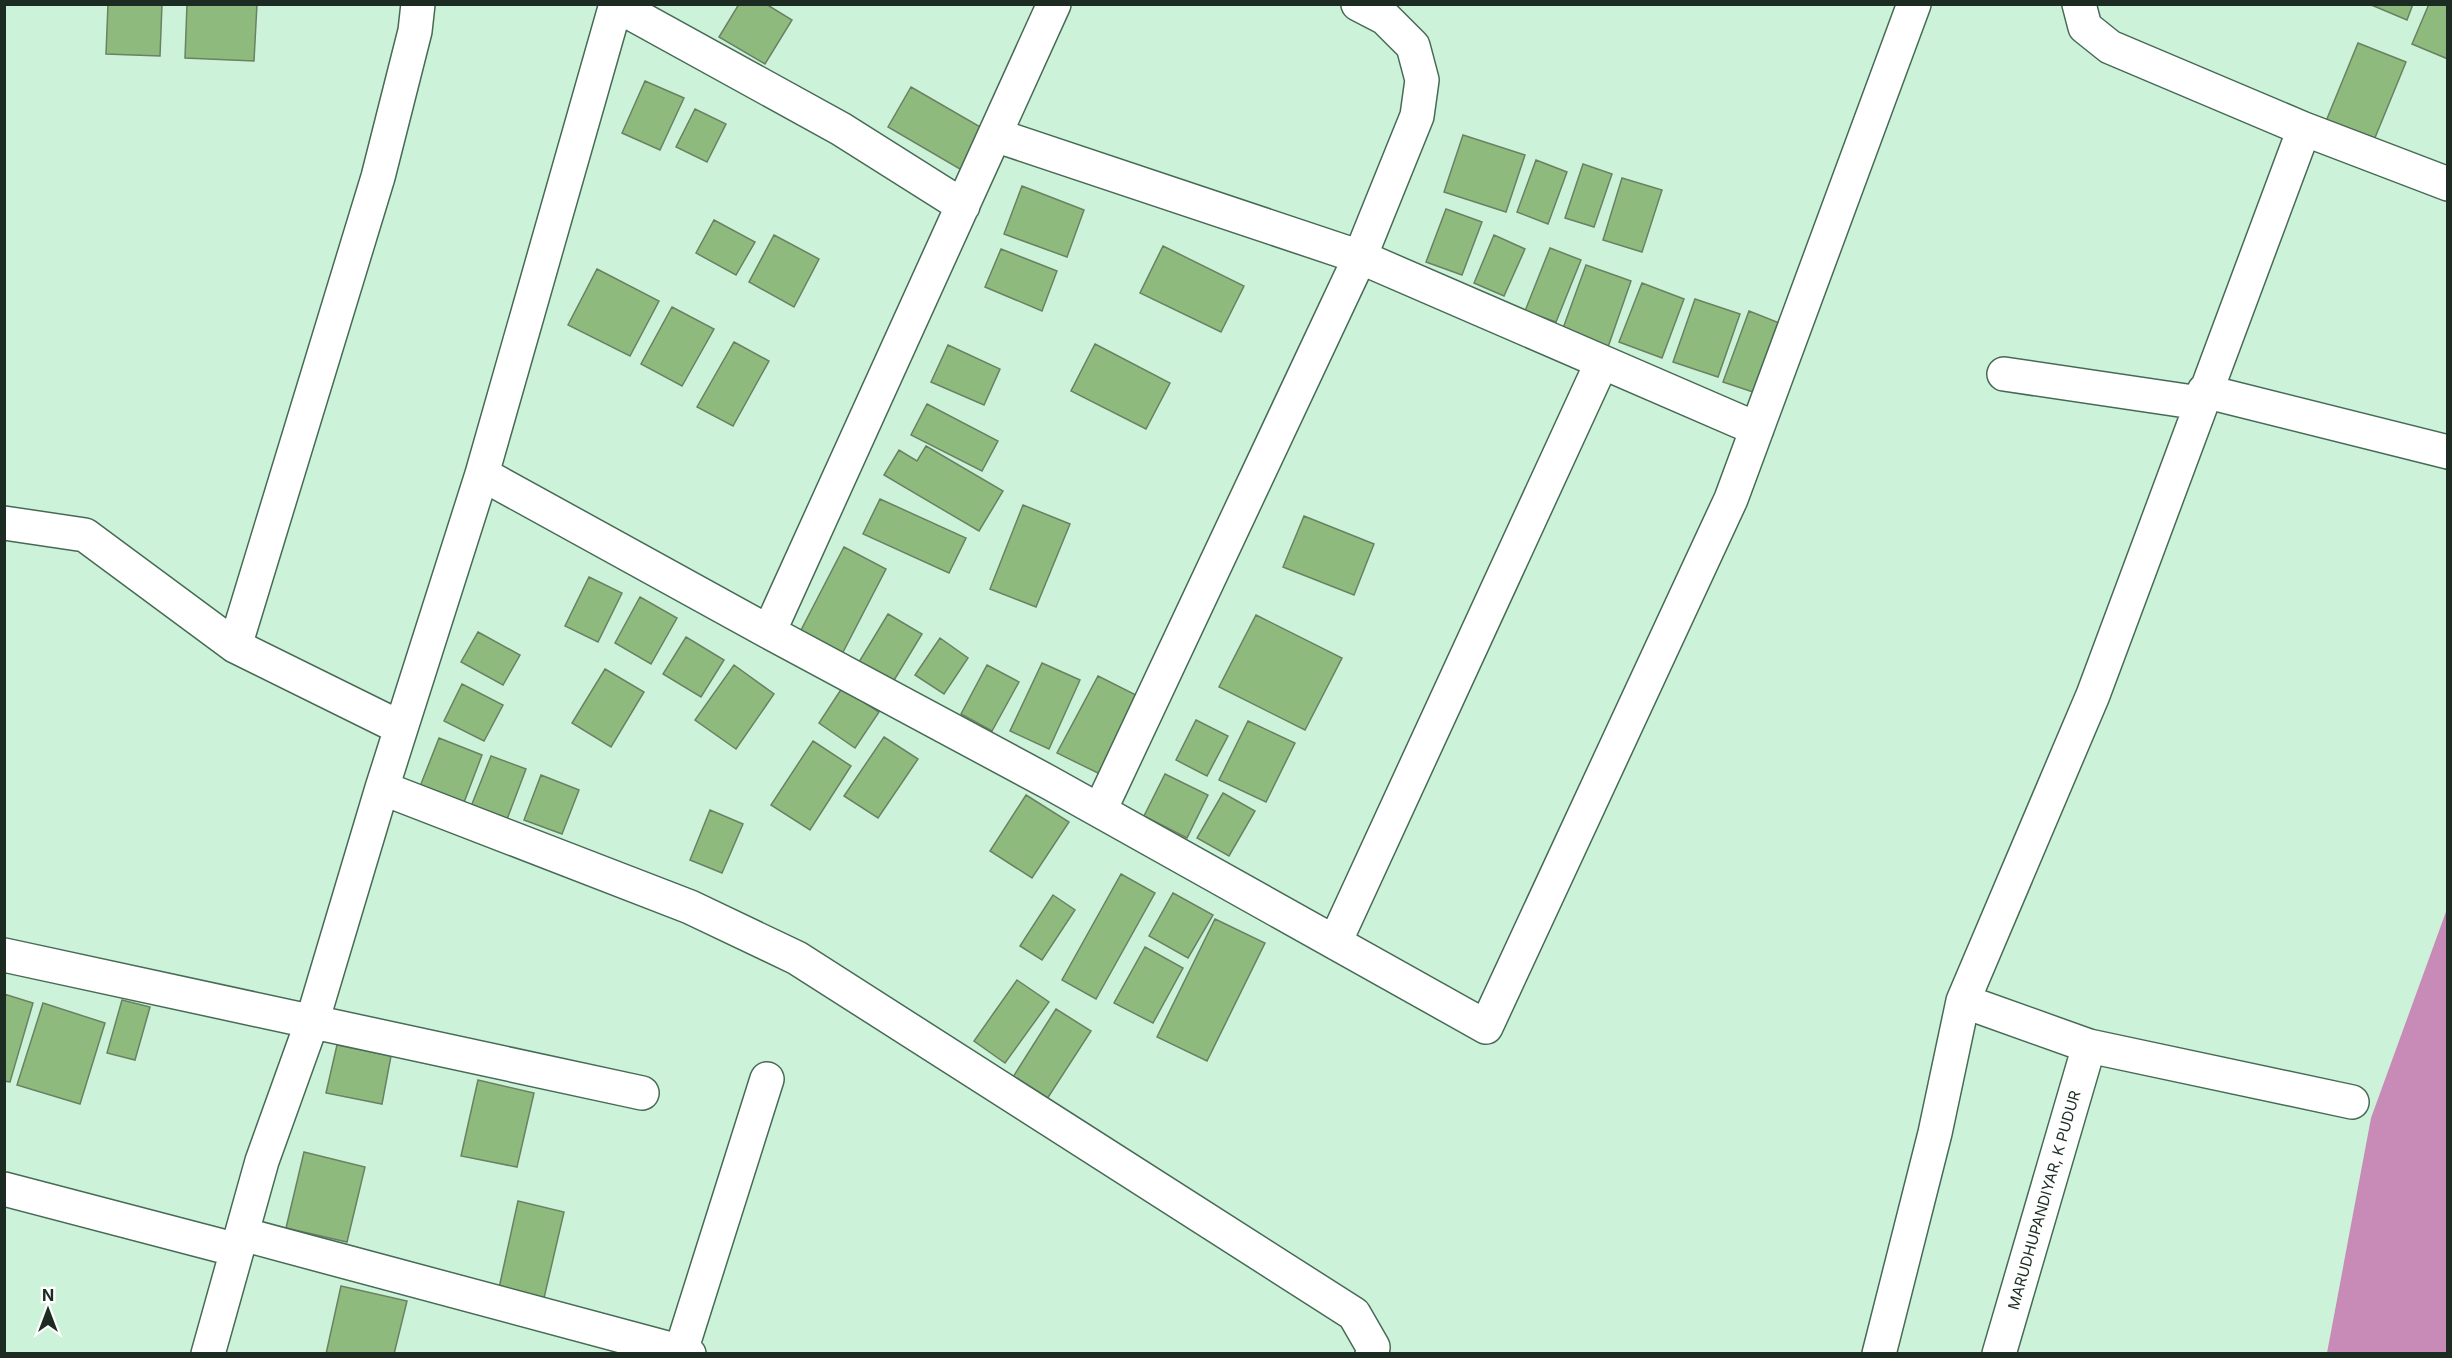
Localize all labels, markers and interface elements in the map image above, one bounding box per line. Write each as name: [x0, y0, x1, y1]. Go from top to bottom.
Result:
street label: MARUDHUPANDIYAR, K PUDUR: [2004, 1088, 2085, 1312]
north arrow: [18, 1280, 78, 1340]
text: N: [42, 1285, 54, 1305]

